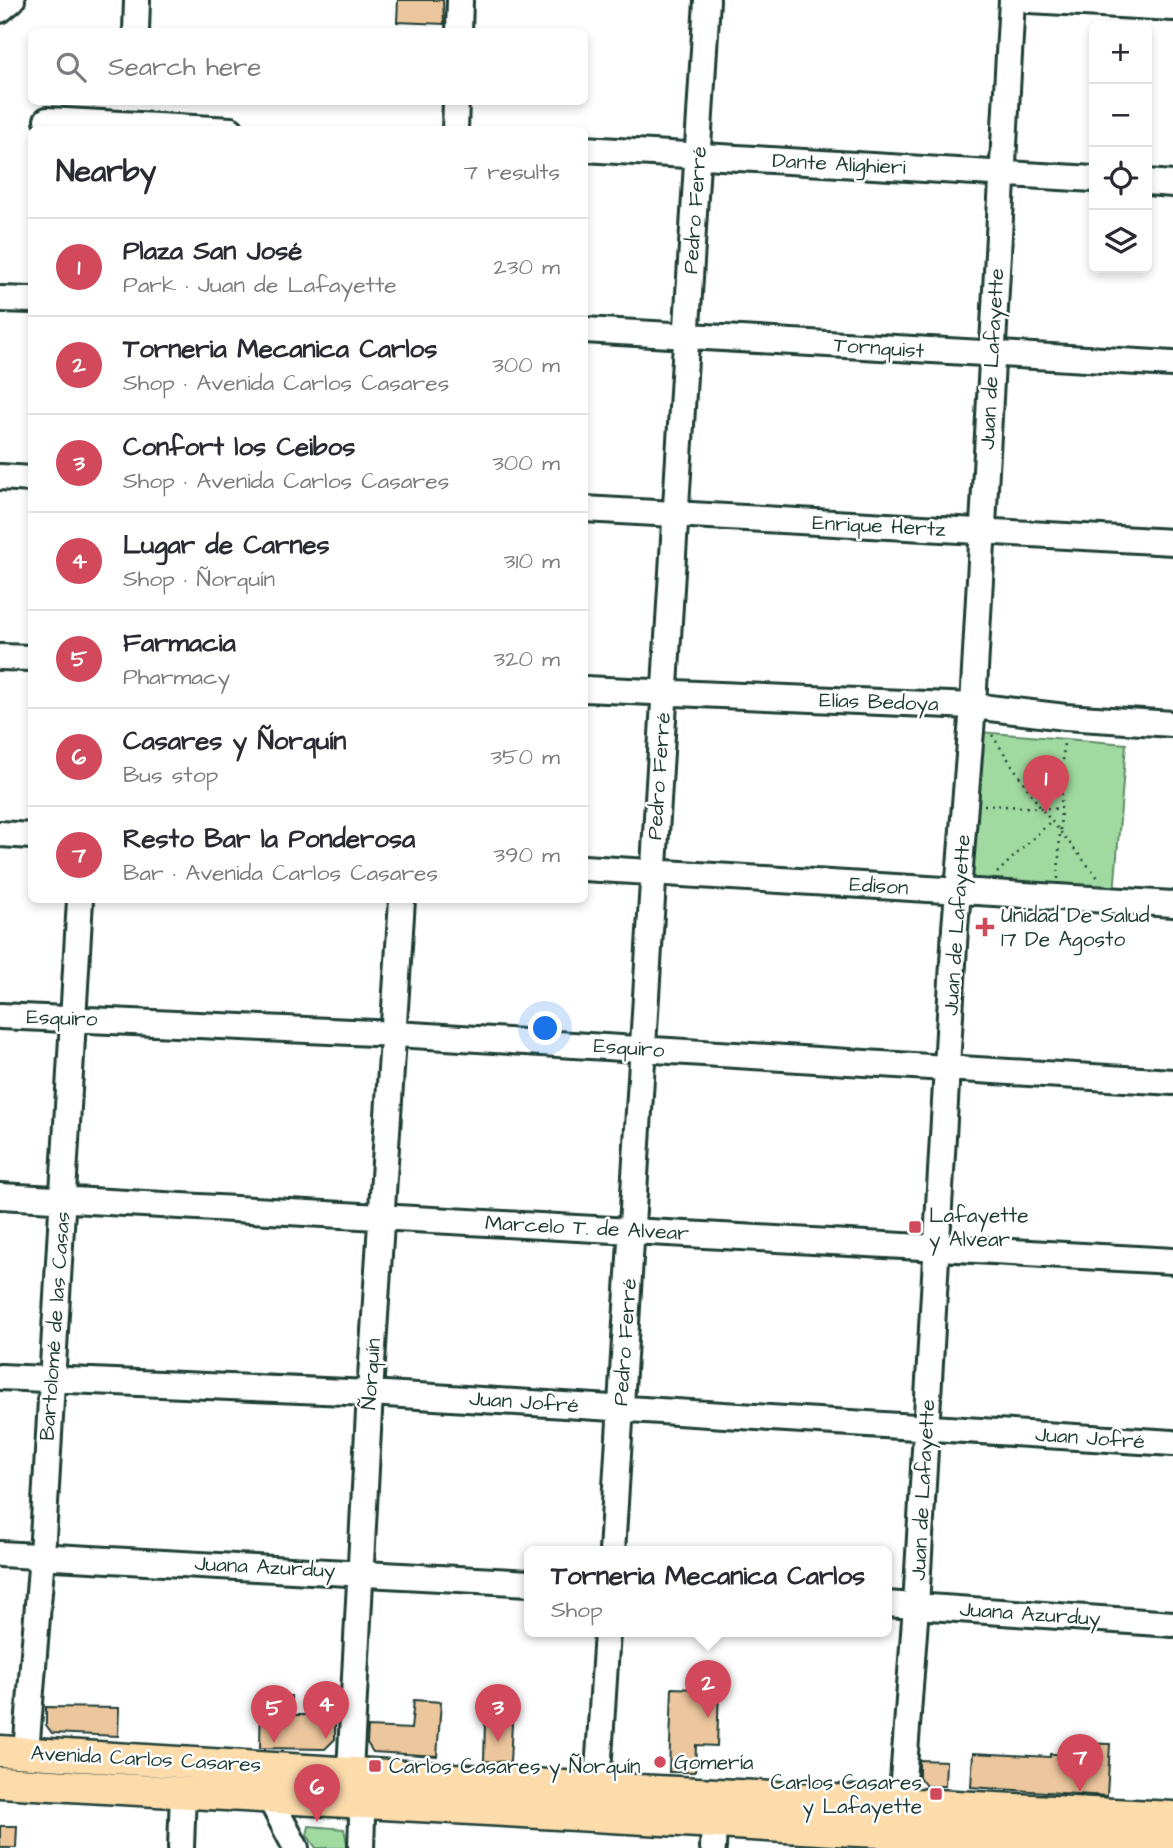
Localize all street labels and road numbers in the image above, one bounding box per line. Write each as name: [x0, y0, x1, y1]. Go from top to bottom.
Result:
street label: Pedro Ferré: [676, 145, 714, 275]
street label: Dante Alighieri: [771, 146, 906, 184]
street label: Juan de Lafayette: [973, 268, 1013, 450]
street label: Tornquist: [833, 330, 926, 366]
street label: Enrique Hertz: [812, 508, 947, 544]
street label: Elías Bedoya: [819, 685, 940, 721]
street label: Pedro Ferré: [640, 711, 678, 841]
street label: Juan de Lafayette: [936, 833, 980, 1017]
street label: Edison: [848, 869, 910, 903]
street label: Esquiro: [26, 1002, 98, 1034]
street label: Esquiro: [593, 1031, 666, 1065]
street label: Marcelo T. de Alvear: [484, 1208, 690, 1248]
street label: Bartolomé de las Casas: [33, 1211, 77, 1441]
street label: Pedro Ferré: [606, 1277, 644, 1407]
street label: Ñorquín: [354, 1337, 388, 1411]
street label: Juan Jofré: [468, 1384, 580, 1420]
street label: Juan de Lafayette: [904, 1399, 944, 1581]
street label: Juan Jofré: [1034, 1420, 1146, 1456]
street label: Juana Azurduy: [194, 1549, 337, 1587]
street label: Juana Azurduy: [958, 1595, 1102, 1635]
street label: Avenida Carlos Casares: [30, 1738, 262, 1780]

